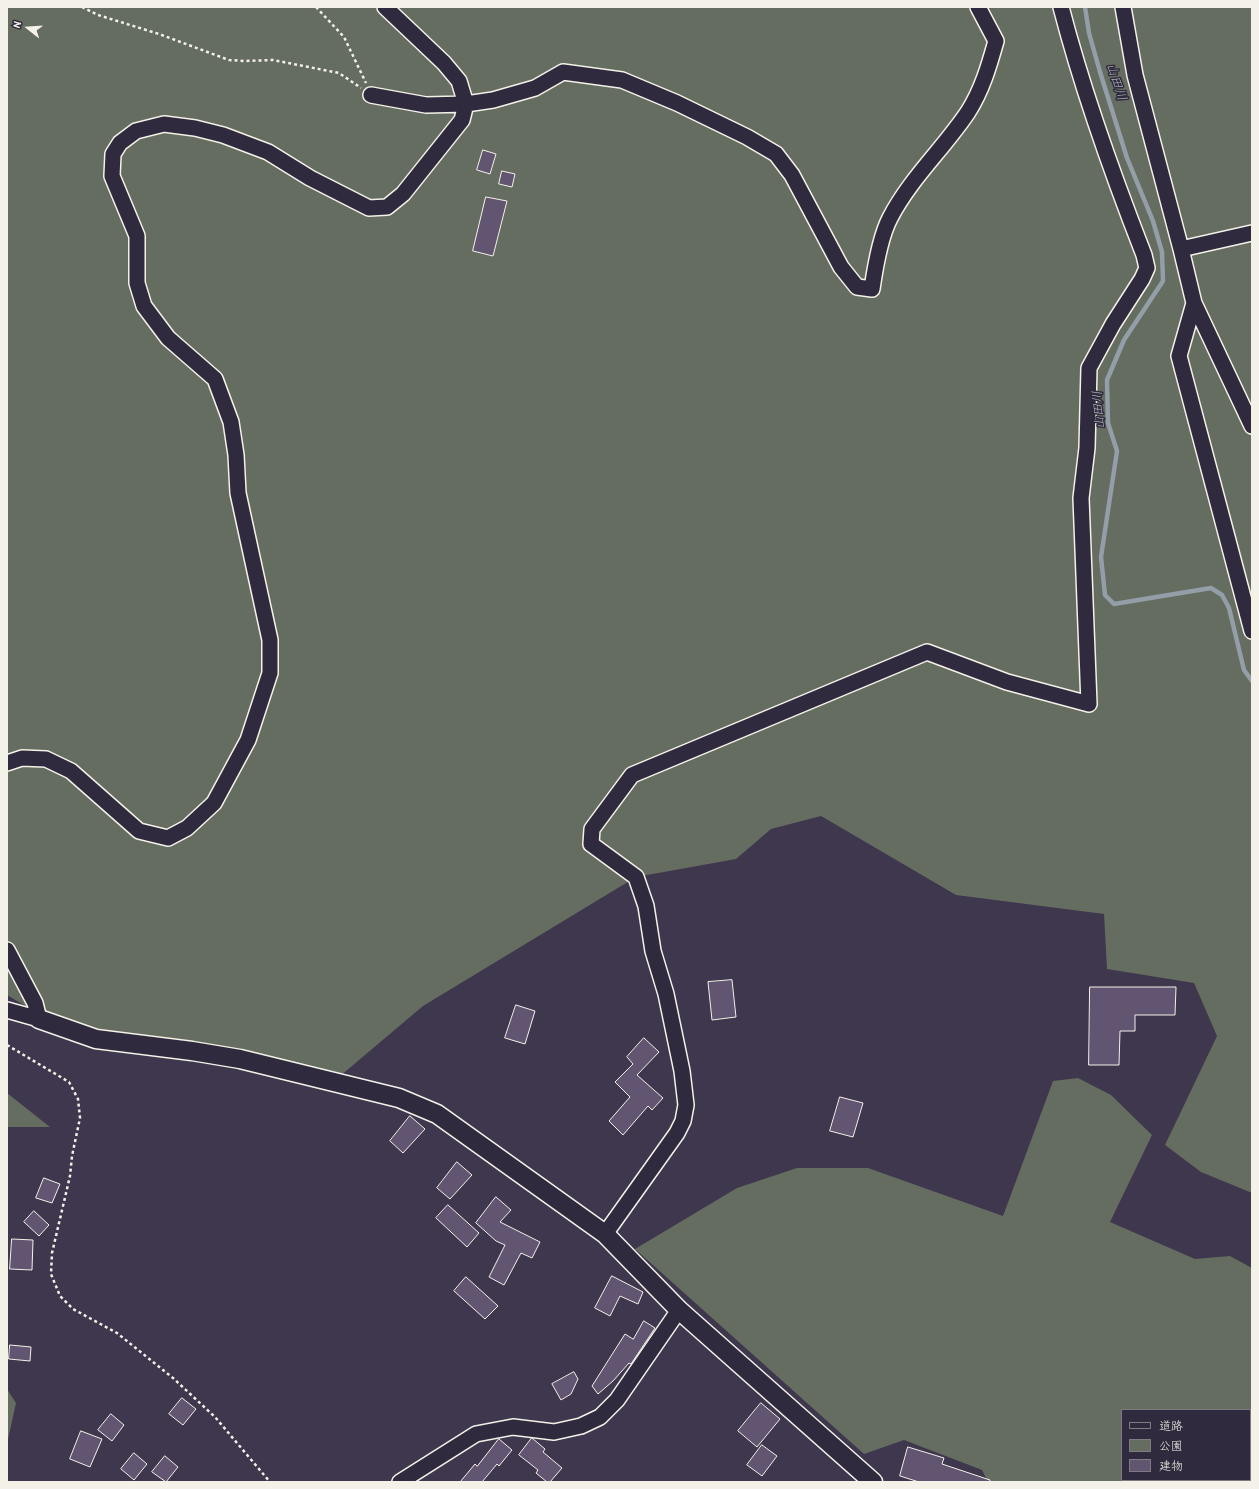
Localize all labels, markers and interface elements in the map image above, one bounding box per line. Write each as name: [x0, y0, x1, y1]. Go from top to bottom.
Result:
north arrow: [8, 8, 48, 48]
text: N: [9, 20, 24, 29]
water label: 山田川: [1103, 61, 1129, 103]
water label: 山田川: [1090, 390, 1108, 430]
legend: [1121, 1409, 1251, 1481]
text: 道路: [1159, 1417, 1183, 1434]
text: 公園: [1159, 1437, 1183, 1454]
text: 建物: [1159, 1457, 1183, 1474]

